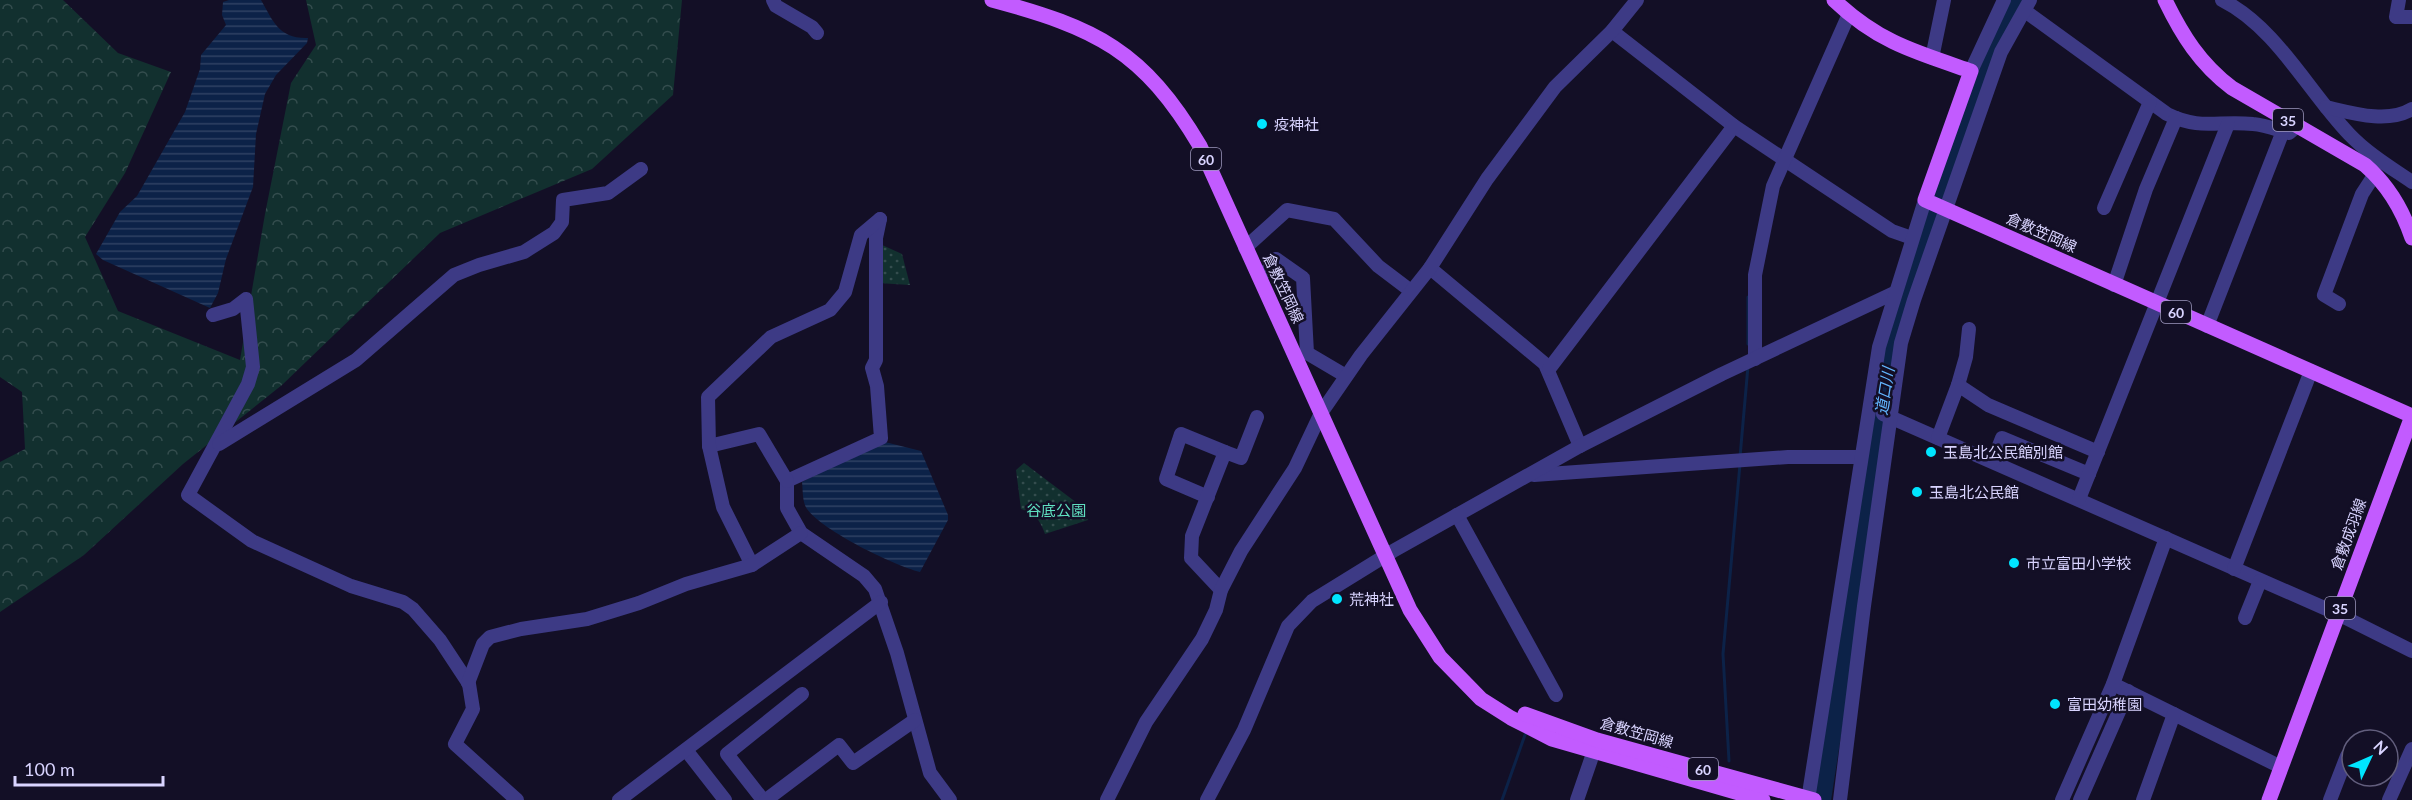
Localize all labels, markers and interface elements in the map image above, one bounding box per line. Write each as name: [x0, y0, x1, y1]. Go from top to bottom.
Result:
road number: 35: [2273, 109, 2303, 131]
place label: 疫神社: [1274, 115, 1319, 133]
marker: 疫神社: [1255, 117, 1269, 131]
road number: 60: [1191, 148, 1221, 170]
street label: 倉敷笠岡線: [2004, 209, 2080, 255]
street label: 倉敷笠岡線: [1260, 250, 1308, 326]
road number: 60: [2161, 301, 2191, 323]
water label: 道口川: [1871, 364, 1897, 416]
place label: 玉島北公民館別館: [1943, 443, 2063, 461]
marker: 玉島北公民館別館: [1924, 445, 1938, 459]
place label: 玉島北公民館: [1929, 483, 2019, 501]
marker: 玉島北公民館: [1910, 485, 1924, 499]
street label: 倉敷成羽線: [2327, 496, 2369, 572]
park label: 谷底公園: [1026, 501, 1086, 519]
place label: 市立富田小学校: [2026, 554, 2131, 572]
marker: 市立富田小学校: [2007, 556, 2021, 570]
place label: 荒神社: [1349, 590, 1394, 608]
marker: 荒神社: [1330, 592, 1344, 606]
road number: 35: [2325, 597, 2355, 619]
place label: 富田幼稚園: [2067, 695, 2142, 713]
marker: 富田幼稚園: [2048, 697, 2062, 711]
street label: 倉敷笠岡線: [1598, 713, 1676, 751]
north arrow: [2340, 728, 2400, 788]
text: N: [2370, 736, 2392, 758]
scale bar: [15, 749, 164, 787]
text: 100 m: [24, 758, 75, 780]
road number: 60: [1688, 758, 1718, 780]

